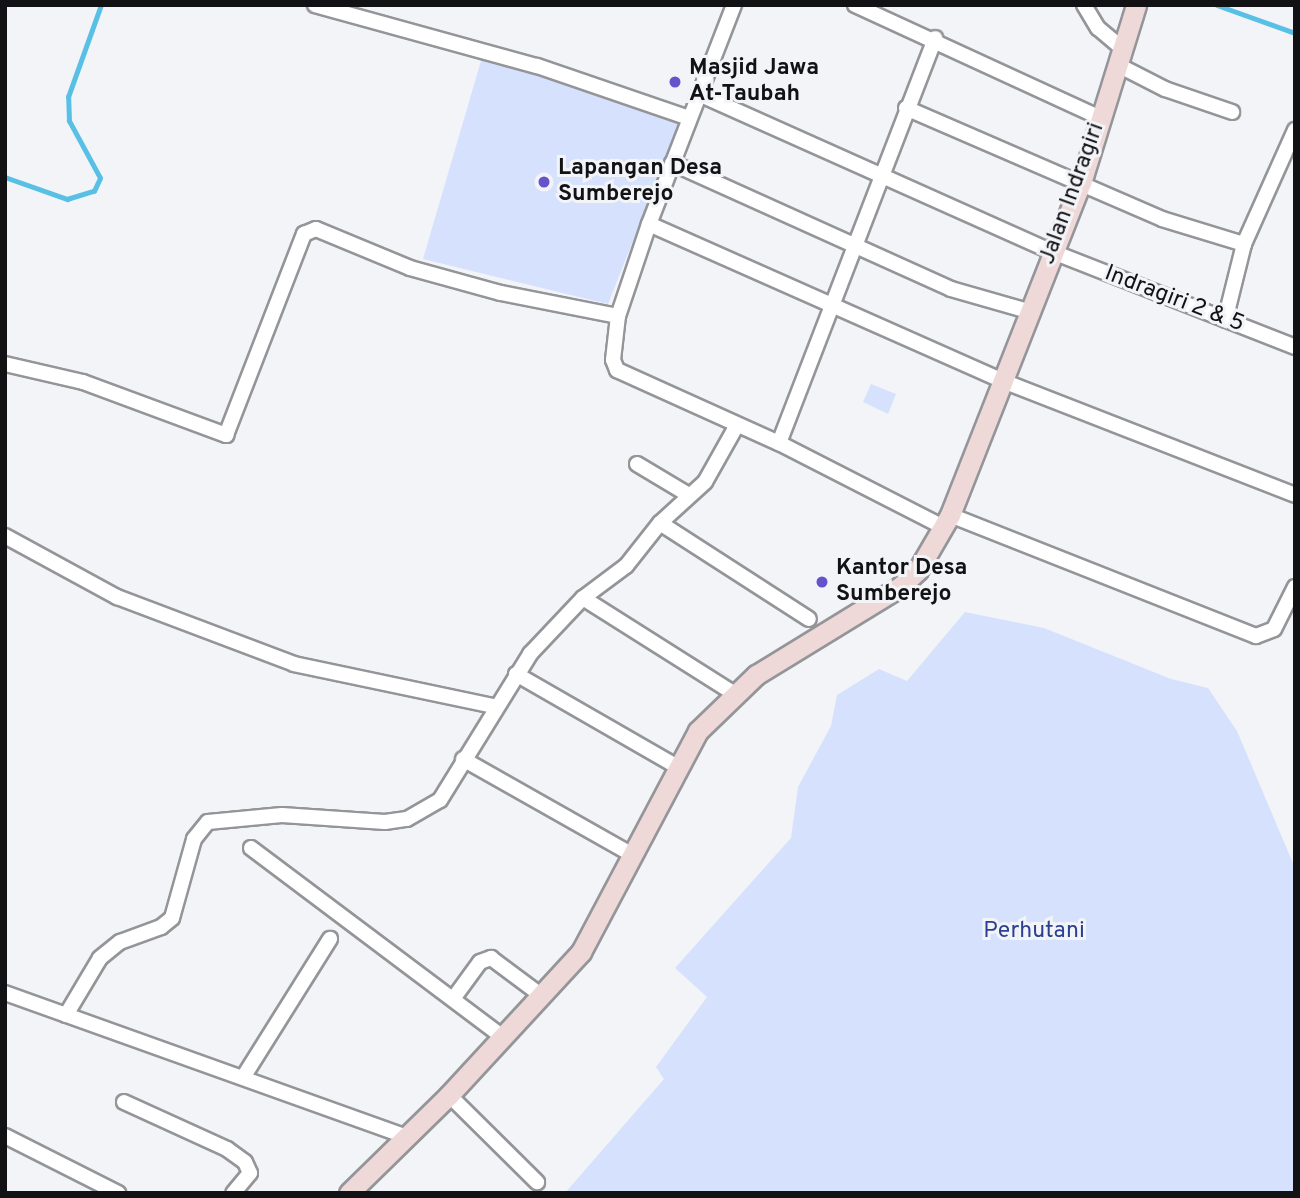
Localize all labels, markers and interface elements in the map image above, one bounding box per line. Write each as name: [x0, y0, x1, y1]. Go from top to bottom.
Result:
place label: Masjid Jawa At-Taubah: [689, 55, 819, 109]
marker: Masjid Jawa At-Taubah: [667, 74, 683, 90]
street label: Jalan Indragiri: [1035, 119, 1111, 269]
place label: Lapangan Desa Sumberejo: [558, 155, 722, 209]
marker: Lapangan Desa Sumberejo: [536, 174, 552, 190]
street label: Indragiri 2 & 5: [1100, 261, 1248, 339]
place label: Kantor Desa Sumberejo: [836, 555, 967, 609]
marker: Kantor Desa Sumberejo: [814, 574, 830, 590]
park label: Perhutani: [983, 918, 1085, 946]

